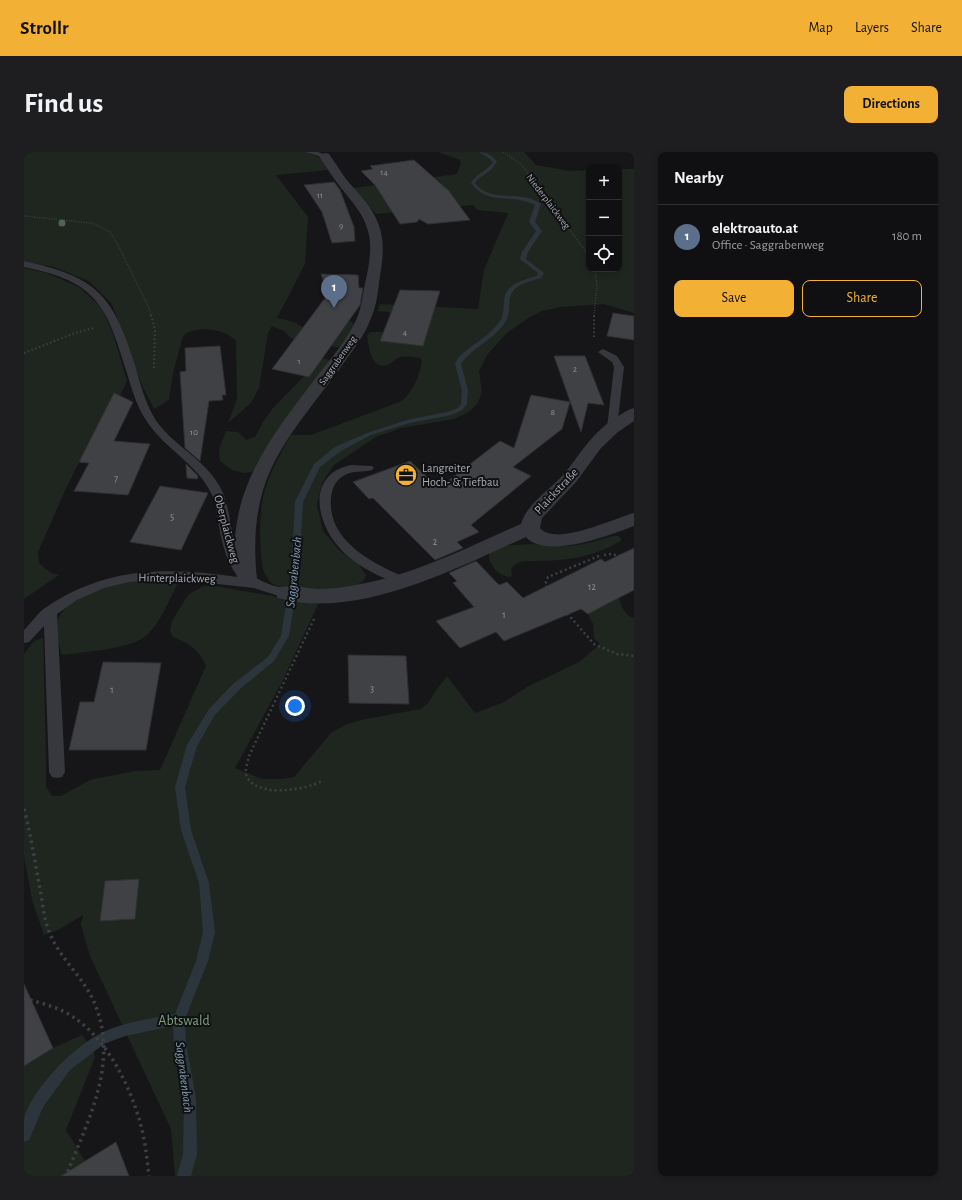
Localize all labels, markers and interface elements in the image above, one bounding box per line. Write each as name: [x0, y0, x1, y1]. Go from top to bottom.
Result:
text: Strollr: [20, 19, 69, 38]
text: Map: [808, 21, 833, 35]
text: Layers: [855, 21, 889, 35]
text: Share: [911, 21, 942, 35]
button: Directions: [844, 86, 938, 123]
text: Find us: [24, 90, 103, 118]
map controls: [586, 164, 622, 272]
button: +: [586, 164, 622, 200]
house number: 14: [380, 168, 388, 177]
text: Nearby: [674, 169, 724, 186]
street label: Niederplaickweg: [524, 172, 572, 231]
house number: 11: [317, 191, 323, 200]
button: −: [586, 200, 622, 236]
text: elektroauto.at: [712, 221, 798, 236]
house number: 9: [339, 222, 343, 231]
text: 1: [685, 230, 689, 243]
text: 180 m: [892, 230, 922, 243]
button: locate: [586, 236, 622, 272]
text: Office · Saggrabenweg: [712, 239, 824, 252]
pin: 1: [321, 275, 347, 308]
button: Save: [674, 280, 794, 317]
button: Share: [802, 280, 922, 317]
house number: 4: [403, 328, 408, 337]
street label: Saggrabenweg: [317, 334, 358, 387]
house number: 1: [297, 357, 301, 366]
house number: 2: [573, 365, 577, 374]
house number: 8: [551, 408, 555, 417]
house number: 10: [190, 428, 198, 437]
office icon: Langreiter Hoch- & Tiefbau: [393, 462, 419, 488]
place label: Langreiter Hoch- & Tiefbau: [422, 462, 499, 488]
street label: Plaickstraße: [532, 466, 580, 516]
house number: 7: [114, 474, 118, 484]
street label: Oberplaickweg: [212, 494, 242, 564]
house number: 5: [170, 512, 174, 522]
water label: Saggrabenbach: [284, 536, 305, 608]
house number: 2: [433, 537, 438, 547]
street label: Hinterplaickweg: [138, 571, 216, 585]
house number: 12: [588, 582, 596, 592]
house number: 1: [502, 610, 506, 620]
house number: 3: [370, 684, 374, 694]
house number: 1: [110, 685, 114, 695]
your location: [285, 696, 305, 716]
park label: Abtswald: [158, 1014, 210, 1028]
water label: Saggrabenbach: [173, 1041, 194, 1113]

